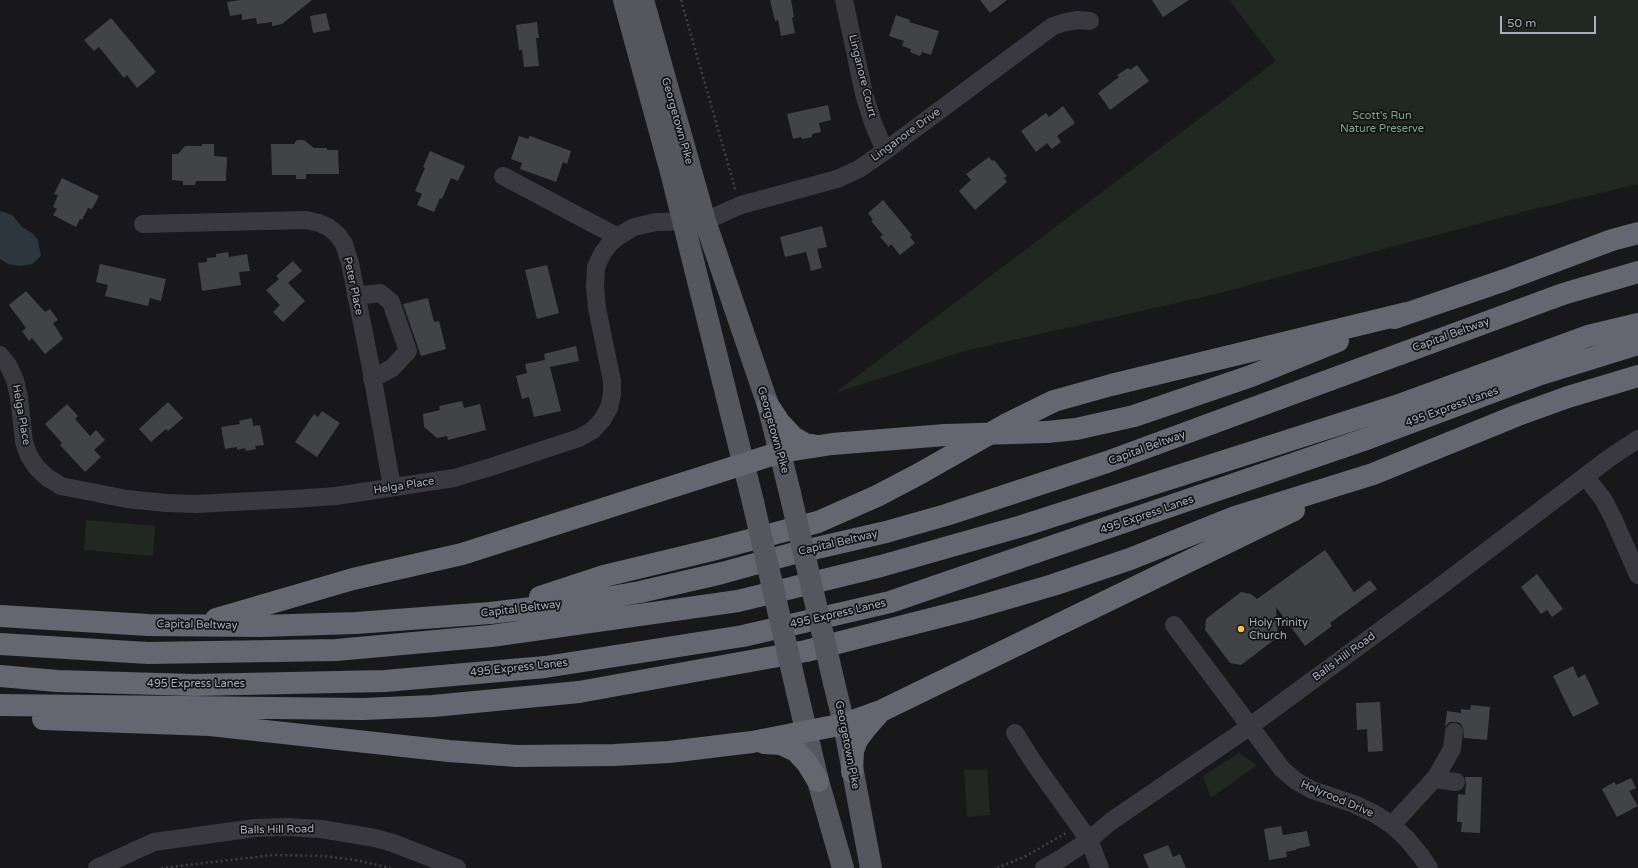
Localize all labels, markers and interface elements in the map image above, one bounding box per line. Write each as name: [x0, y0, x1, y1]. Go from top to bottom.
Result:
scale bar: [1502, 8, 1598, 34]
text: 50 m: [1507, 16, 1536, 30]
street label: Linganore Court: [845, 33, 879, 119]
street label: Georgetown Pike: [658, 76, 696, 166]
street label: Linganore Drive: [869, 105, 943, 165]
park label: Scott's Run Nature Preserve: [1340, 109, 1424, 135]
street label: Peter Place: [340, 256, 366, 316]
street label: Capital Beltway: [1411, 315, 1491, 355]
street label: Helga Place: [9, 384, 33, 446]
street label: 495 Express Lanes: [1404, 384, 1500, 430]
street label: Georgetown Pike: [754, 385, 792, 475]
street label: Capital Beltway: [1107, 428, 1187, 468]
street label: Helga Place: [373, 475, 435, 497]
street label: 495 Express Lanes: [1099, 493, 1195, 537]
street label: Capital Beltway: [797, 527, 879, 559]
street label: 495 Express Lanes: [789, 597, 887, 631]
street label: Capital Beltway: [480, 598, 562, 620]
place label: Holy Trinity Church: [1249, 616, 1308, 642]
street label: Capital Beltway: [156, 618, 238, 632]
marker: Holy Trinity Church: [1236, 624, 1246, 634]
street label: Balls Hill Road: [1310, 630, 1378, 684]
street label: 495 Express Lanes: [470, 656, 568, 680]
street label: 495 Express Lanes: [147, 677, 245, 691]
street label: Georgetown Pike: [832, 700, 862, 790]
street label: Holyrood Drive: [1299, 778, 1375, 820]
street label: Balls Hill Road: [240, 823, 314, 837]

